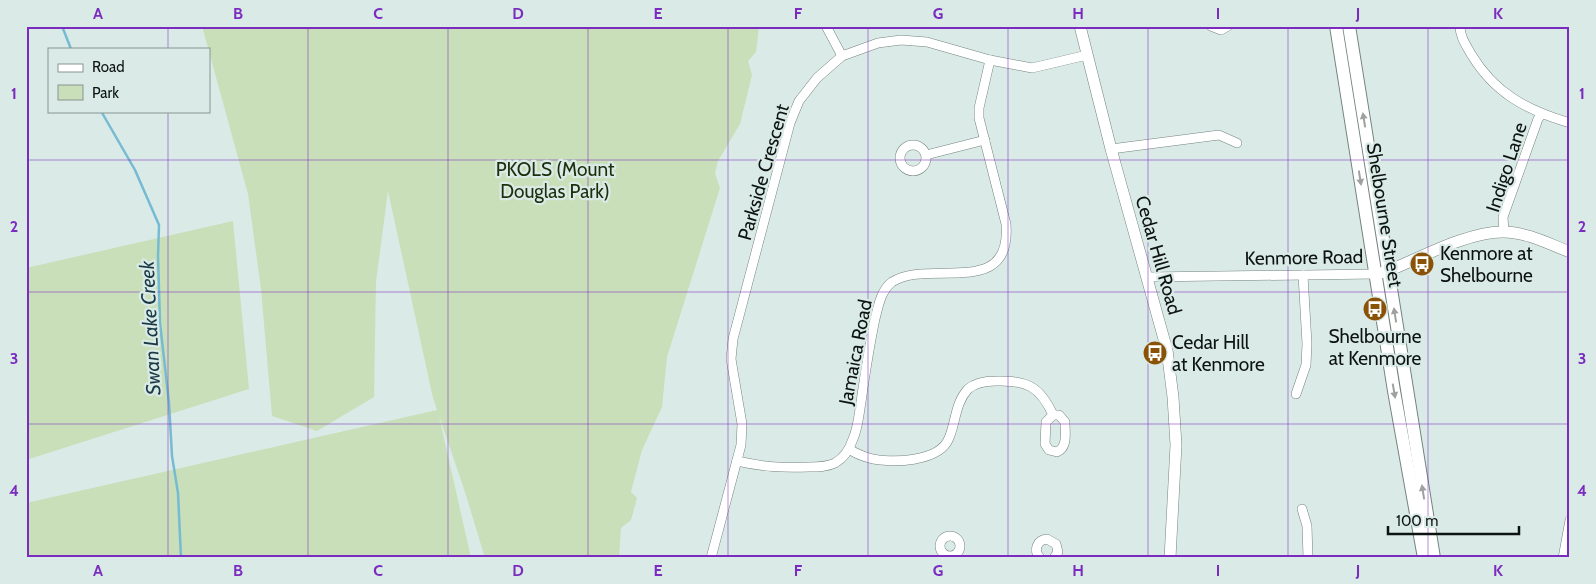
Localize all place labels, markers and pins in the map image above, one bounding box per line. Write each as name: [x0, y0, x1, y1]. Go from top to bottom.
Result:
place label: Kenmore at Shelbourne: [1440, 242, 1533, 287]
bus stop icon: Kenmore at Shelbourne: [1409, 251, 1435, 277]
bus stop icon: Shelbourne at Kenmore: [1362, 296, 1388, 322]
place label: Shelbourne at Kenmore: [1329, 325, 1422, 370]
place label: Cedar Hill at Kenmore: [1172, 331, 1265, 376]
bus stop icon: Cedar Hill at Kenmore: [1142, 340, 1168, 366]

